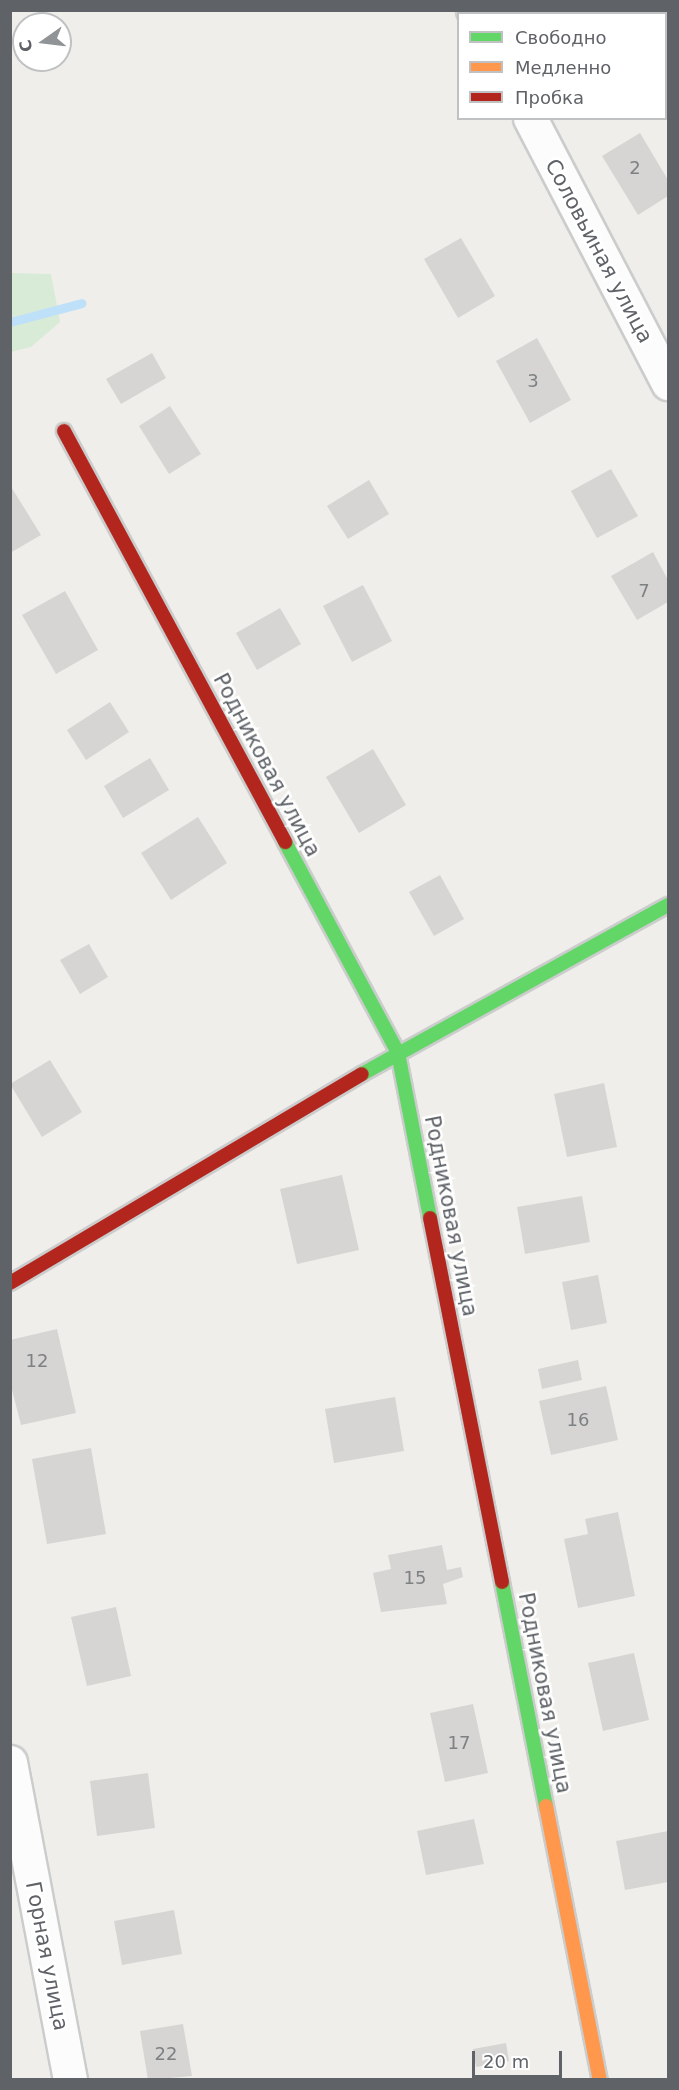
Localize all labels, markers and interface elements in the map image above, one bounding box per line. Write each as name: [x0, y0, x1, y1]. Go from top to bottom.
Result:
north arrow: [12, 12, 72, 72]
legend: [457, 12, 667, 120]
text: Свободно: [515, 27, 607, 48]
text: С: [15, 38, 37, 54]
text: Медленно: [515, 57, 611, 78]
text: Пробка: [515, 87, 584, 108]
street label: Соловьиная улица: [540, 155, 658, 347]
house number: 2: [629, 157, 641, 179]
house number: 3: [527, 370, 539, 392]
house number: 7: [638, 580, 650, 602]
street label: Родниковая улица: [208, 669, 326, 861]
street label: Родниковая улица: [419, 1113, 483, 1319]
house number: 12: [26, 1350, 48, 1372]
house number: 16: [567, 1409, 589, 1431]
house number: 15: [404, 1567, 426, 1589]
street label: Родниковая улица: [513, 1590, 577, 1796]
house number: 17: [448, 1732, 470, 1754]
street label: Горная улица: [20, 1879, 74, 2033]
scale bar: [475, 2039, 565, 2077]
house number: 22: [155, 2043, 177, 2065]
text: 20 m: [483, 2051, 529, 2072]

